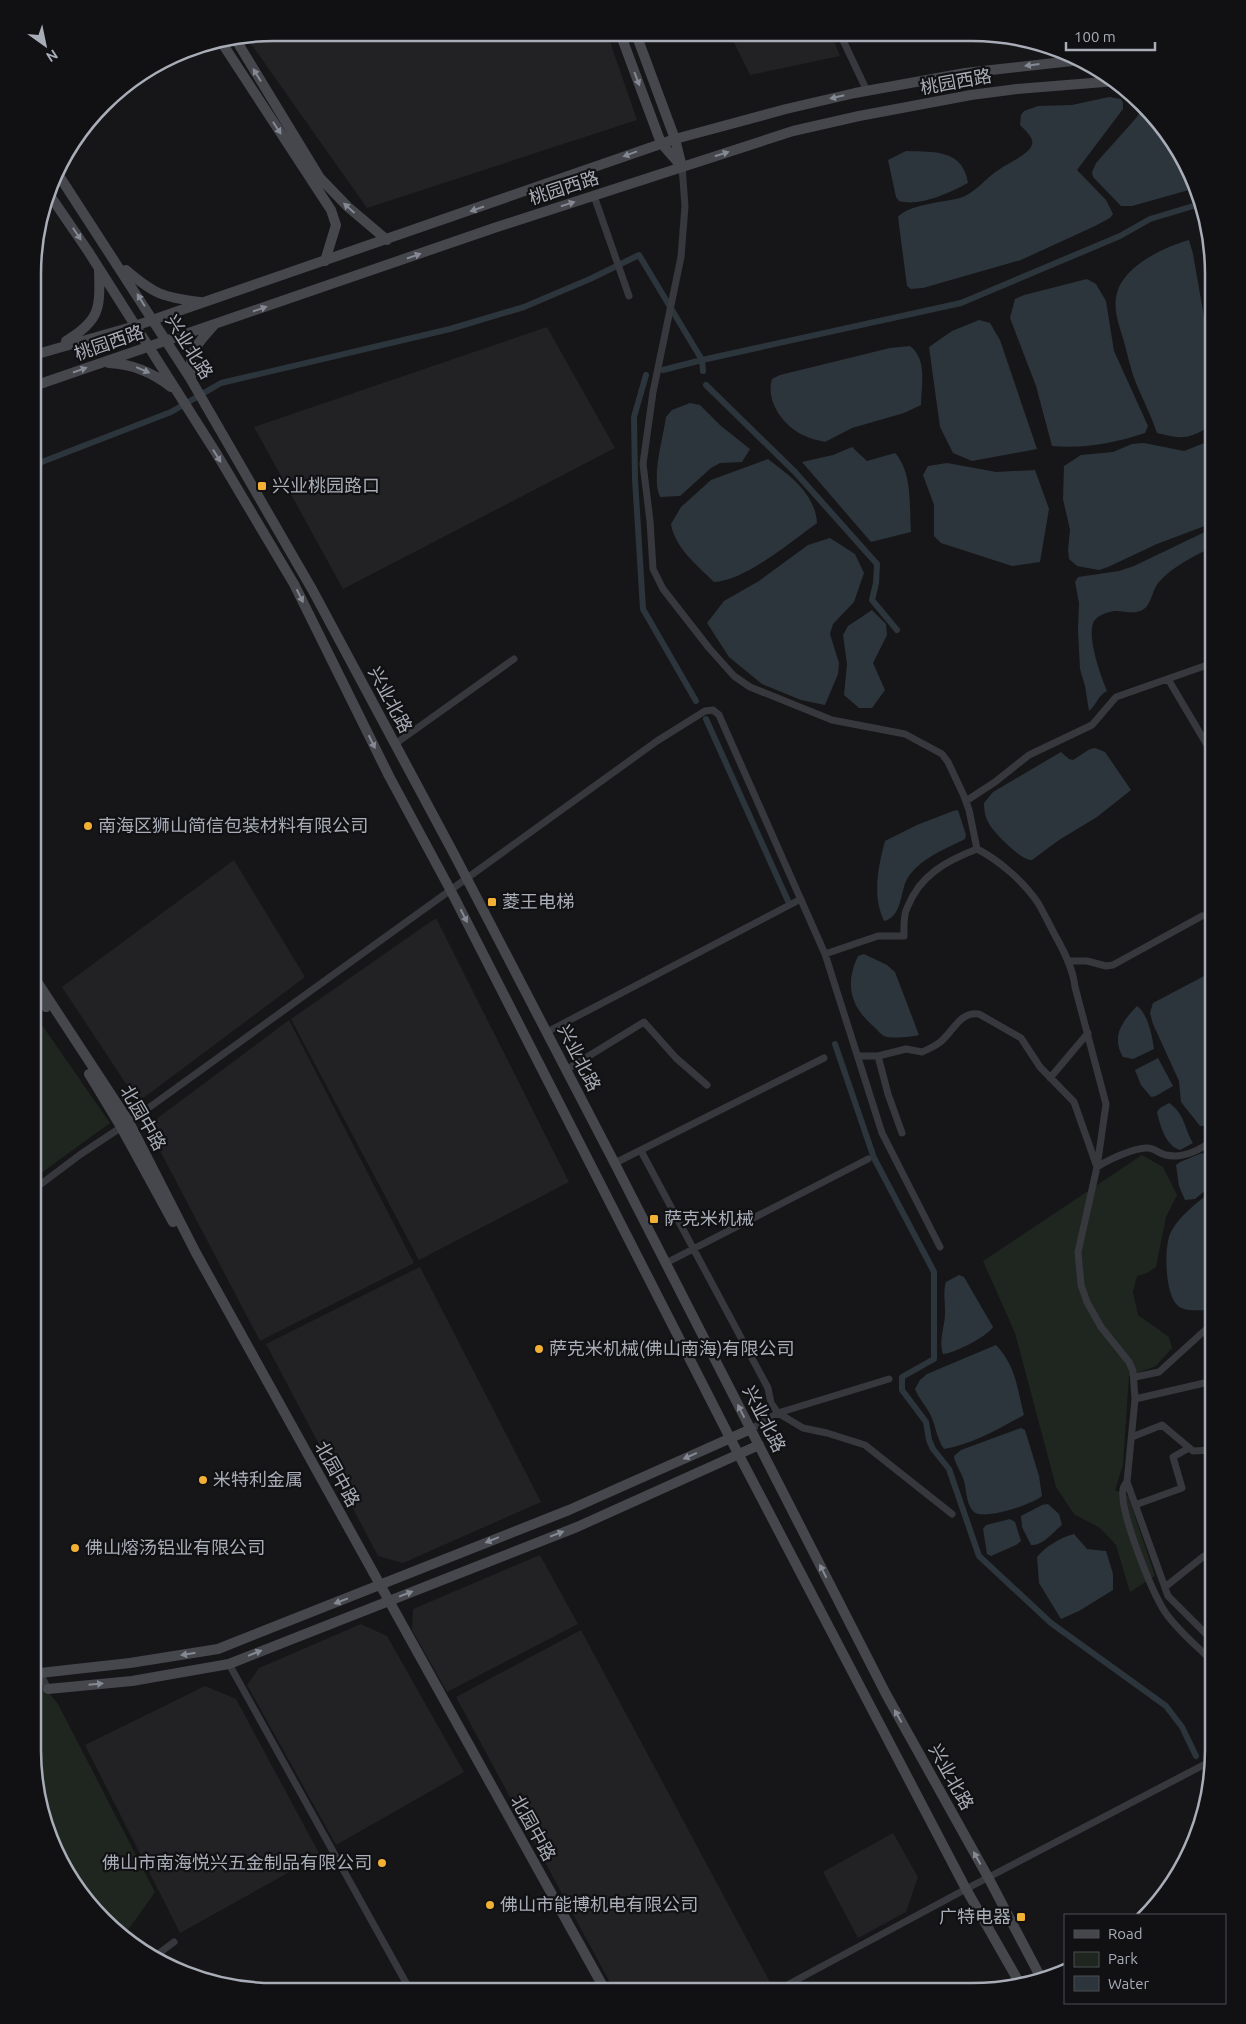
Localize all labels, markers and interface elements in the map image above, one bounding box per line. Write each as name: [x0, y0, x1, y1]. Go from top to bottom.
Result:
north arrow: [20, 20, 70, 70]
scale bar: [1066, 20, 1155, 52]
text: 100 m: [1074, 28, 1116, 45]
text: N: [43, 46, 61, 65]
one-way arrow: [1024, 61, 1040, 69]
street label: 桃园西路: [919, 65, 993, 97]
one-way arrow: [253, 69, 262, 82]
one-way arrow: [633, 72, 641, 87]
one-way arrow: [830, 93, 845, 101]
one-way arrow: [273, 121, 282, 134]
one-way arrow: [715, 150, 730, 157]
one-way arrow: [622, 151, 637, 159]
street label: 桃园西路: [526, 166, 601, 208]
one-way arrow: [561, 200, 576, 208]
one-way arrow: [343, 203, 356, 214]
one-way arrow: [469, 205, 484, 213]
one-way arrow: [72, 227, 82, 241]
one-way arrow: [406, 252, 421, 259]
one-way arrow: [136, 293, 146, 306]
one-way arrow: [253, 305, 268, 313]
street label: 兴业北路: [162, 311, 217, 382]
street label: 桃园西路: [71, 321, 146, 363]
one-way arrow: [73, 366, 88, 373]
one-way arrow: [136, 366, 150, 374]
one-way arrow: [213, 450, 222, 463]
place label: 兴业桃园路口: [272, 475, 380, 495]
marker: 兴业桃园路口: [256, 480, 268, 492]
one-way arrow: [296, 589, 304, 604]
street label: 兴业北路: [365, 663, 417, 736]
one-way arrow: [368, 735, 376, 749]
place label: 南海区狮山简信包装材料有限公司: [98, 815, 368, 835]
marker: 南海区狮山简信包装材料有限公司: [82, 820, 94, 832]
place label: 菱王电梯: [502, 891, 574, 911]
marker: 菱王电梯: [486, 896, 498, 908]
one-way arrow: [460, 909, 468, 924]
street label: 兴业北路: [555, 1021, 605, 1094]
street label: 北园中路: [117, 1081, 171, 1154]
place label: 萨克米机械: [664, 1208, 754, 1228]
marker: 萨克米机械: [648, 1213, 660, 1225]
place label: 萨克米机械(佛山南海)有限公司: [549, 1338, 794, 1359]
marker: 萨克米机械(佛山南海)有限公司: [533, 1343, 545, 1355]
street label: 兴业北路: [740, 1382, 790, 1455]
one-way arrow: [737, 1404, 745, 1418]
street label: 北园中路: [312, 1437, 364, 1510]
one-way arrow: [683, 1452, 697, 1460]
place label: 米特利金属: [213, 1469, 303, 1489]
marker: 米特利金属: [197, 1474, 209, 1486]
one-way arrow: [550, 1530, 565, 1537]
place label: 佛山熔汤铝业有限公司: [85, 1537, 265, 1557]
one-way arrow: [485, 1537, 500, 1545]
marker: 佛山熔汤铝业有限公司: [69, 1542, 81, 1554]
one-way arrow: [819, 1564, 827, 1579]
one-way arrow: [399, 1589, 413, 1597]
one-way arrow: [334, 1597, 349, 1605]
one-way arrow: [248, 1649, 262, 1657]
one-way arrow: [180, 1650, 196, 1658]
one-way arrow: [89, 1680, 105, 1688]
one-way arrow: [893, 1709, 902, 1722]
street label: 兴业北路: [926, 1740, 978, 1813]
street label: 北园中路: [508, 1791, 560, 1864]
one-way arrow: [973, 1850, 981, 1865]
place label: 佛山市南海悦兴五金制品有限公司: [102, 1852, 372, 1872]
marker: 佛山市南海悦兴五金制品有限公司: [376, 1857, 388, 1869]
place label: 佛山市能博机电有限公司: [500, 1894, 698, 1914]
marker: 佛山市能博机电有限公司: [484, 1899, 496, 1911]
place label: 广特电器: [939, 1906, 1011, 1926]
marker: 广特电器: [1015, 1911, 1027, 1923]
legend: [1064, 1914, 1226, 2004]
text: Road: [1108, 1925, 1143, 1942]
text: Park: [1108, 1950, 1138, 1967]
text: Water: [1108, 1975, 1149, 1992]

